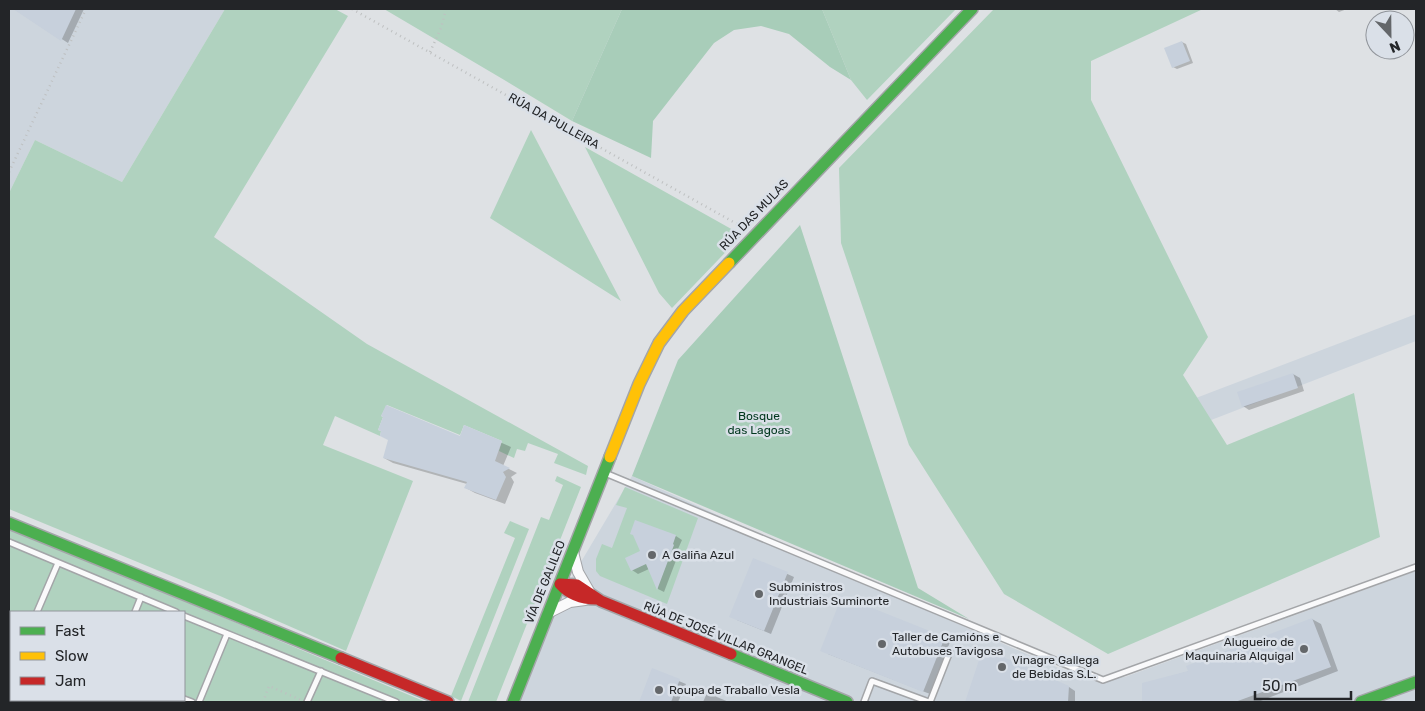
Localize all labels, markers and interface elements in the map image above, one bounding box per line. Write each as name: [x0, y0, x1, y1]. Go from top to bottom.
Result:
north arrow: [1365, 10, 1415, 60]
text: N: [1387, 37, 1403, 56]
street label: RÚA DA PULLEIRA: [506, 90, 602, 152]
street label: RÚA DAS MULAS: [717, 177, 791, 253]
park label: Bosque das Lagoas: [727, 409, 791, 437]
street label: VÍA DE GALILEO: [522, 538, 568, 626]
place label: A Galiña Azul: [662, 548, 734, 562]
marker: A Galiña Azul: [646, 549, 658, 561]
place label: Subministros Industriais Suminorte: [769, 580, 889, 608]
marker: Subministros Industriais Suminorte: [753, 588, 765, 600]
street label: RÚA DE JOSÉ VILLAR GRANGEL: [642, 598, 811, 678]
legend: [10, 611, 185, 701]
text: Fast: [55, 622, 85, 640]
place label: Taller de Camións e Autobuses Tavigosa: [892, 630, 1003, 658]
place label: Alugueiro de Maquinaria Alquigal: [1185, 635, 1294, 663]
marker: Taller de Camións e Autobuses Tavigosa: [876, 638, 888, 650]
marker: Alugueiro de Maquinaria Alquigal: [1298, 643, 1310, 655]
text: Slow: [55, 647, 88, 665]
place label: Vinagre Gallega de Bebidas S.L.: [1012, 653, 1099, 681]
marker: Vinagre Gallega de Bebidas S.L.: [996, 661, 1008, 673]
scale bar: [1255, 668, 1351, 700]
text: Jam: [55, 672, 86, 690]
text: 50 m: [1262, 677, 1297, 695]
place label: Roupa de Traballo Vesla: [669, 683, 800, 697]
marker: Roupa de Traballo Vesla: [653, 684, 665, 696]

